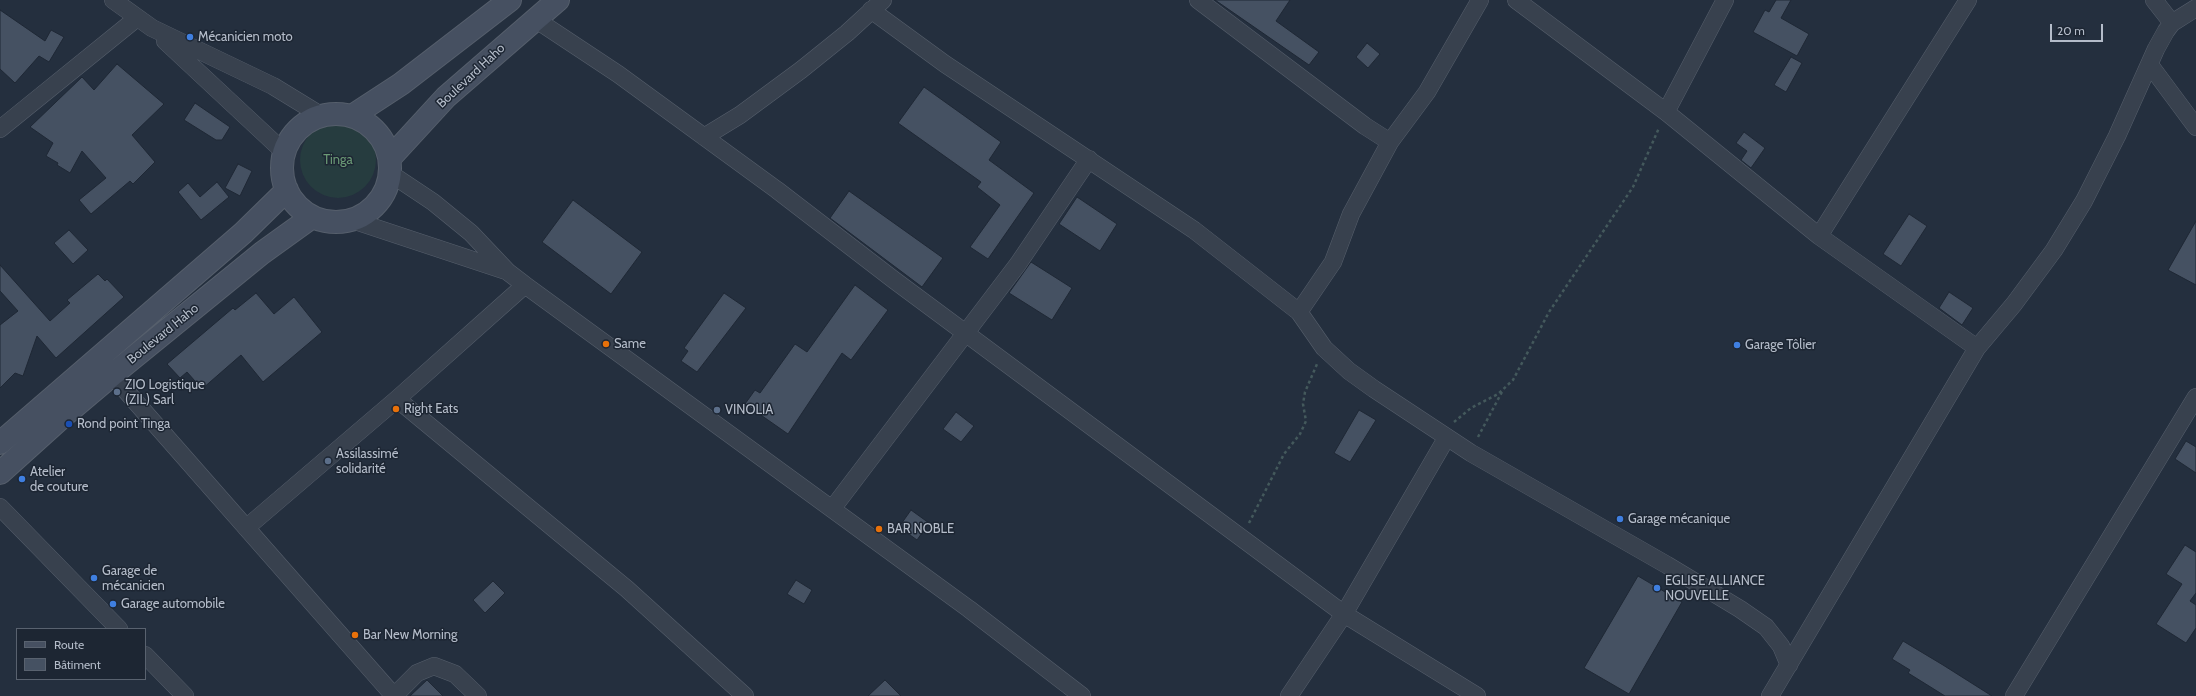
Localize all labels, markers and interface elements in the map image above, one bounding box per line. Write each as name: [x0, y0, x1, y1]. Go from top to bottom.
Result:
scale bar: [2052, 16, 2105, 42]
text: 20 m: [2057, 23, 2085, 38]
place label: Mécanicien moto: [198, 29, 293, 45]
marker: Mécanicien moto: [185, 32, 195, 42]
street label: Boulevard Haho: [434, 40, 508, 112]
park label: Tinga: [323, 152, 353, 168]
street label: Boulevard Haho: [124, 300, 202, 368]
place label: Same: [614, 336, 646, 352]
place label: Garage Tôlier: [1745, 337, 1816, 353]
marker: Same: [601, 339, 611, 349]
marker: Garage Tôlier: [1732, 340, 1742, 350]
place label: ZIO Logistique (ZIL) Sarl: [125, 377, 205, 408]
marker: ZIO Logistique (ZIL) Sarl: [112, 387, 122, 397]
place label: Right Eats: [404, 401, 458, 417]
place label: VINOLIA: [725, 402, 773, 418]
marker: Right Eats: [391, 404, 401, 414]
marker: VINOLIA: [712, 405, 722, 415]
place label: Rond point Tinga: [77, 416, 170, 432]
marker: Rond point Tinga: [64, 419, 74, 429]
place label: Assilassimé solidarité: [336, 446, 398, 477]
marker: Assilassimé solidarité: [323, 456, 333, 466]
place label: Atelier de couture: [30, 464, 88, 495]
marker: Atelier de couture: [17, 474, 27, 484]
place label: Garage mécanique: [1628, 511, 1730, 527]
marker: Garage mécanique: [1615, 514, 1625, 524]
place label: BAR NOBLE: [887, 521, 954, 537]
marker: BAR NOBLE: [874, 524, 884, 534]
place label: Garage de mécanicien: [102, 563, 165, 594]
marker: Garage de mécanicien: [89, 573, 99, 583]
place label: EGLISE ALLIANCE NOUVELLE: [1665, 573, 1765, 604]
marker: EGLISE ALLIANCE NOUVELLE: [1652, 583, 1662, 593]
place label: Garage automobile: [121, 596, 225, 612]
marker: Garage automobile: [108, 599, 118, 609]
place label: Bar New Morning: [363, 627, 457, 643]
legend: [16, 628, 146, 680]
marker: Bar New Morning: [350, 630, 360, 640]
text: Route: [54, 637, 84, 652]
text: Bâtiment: [54, 657, 101, 672]

